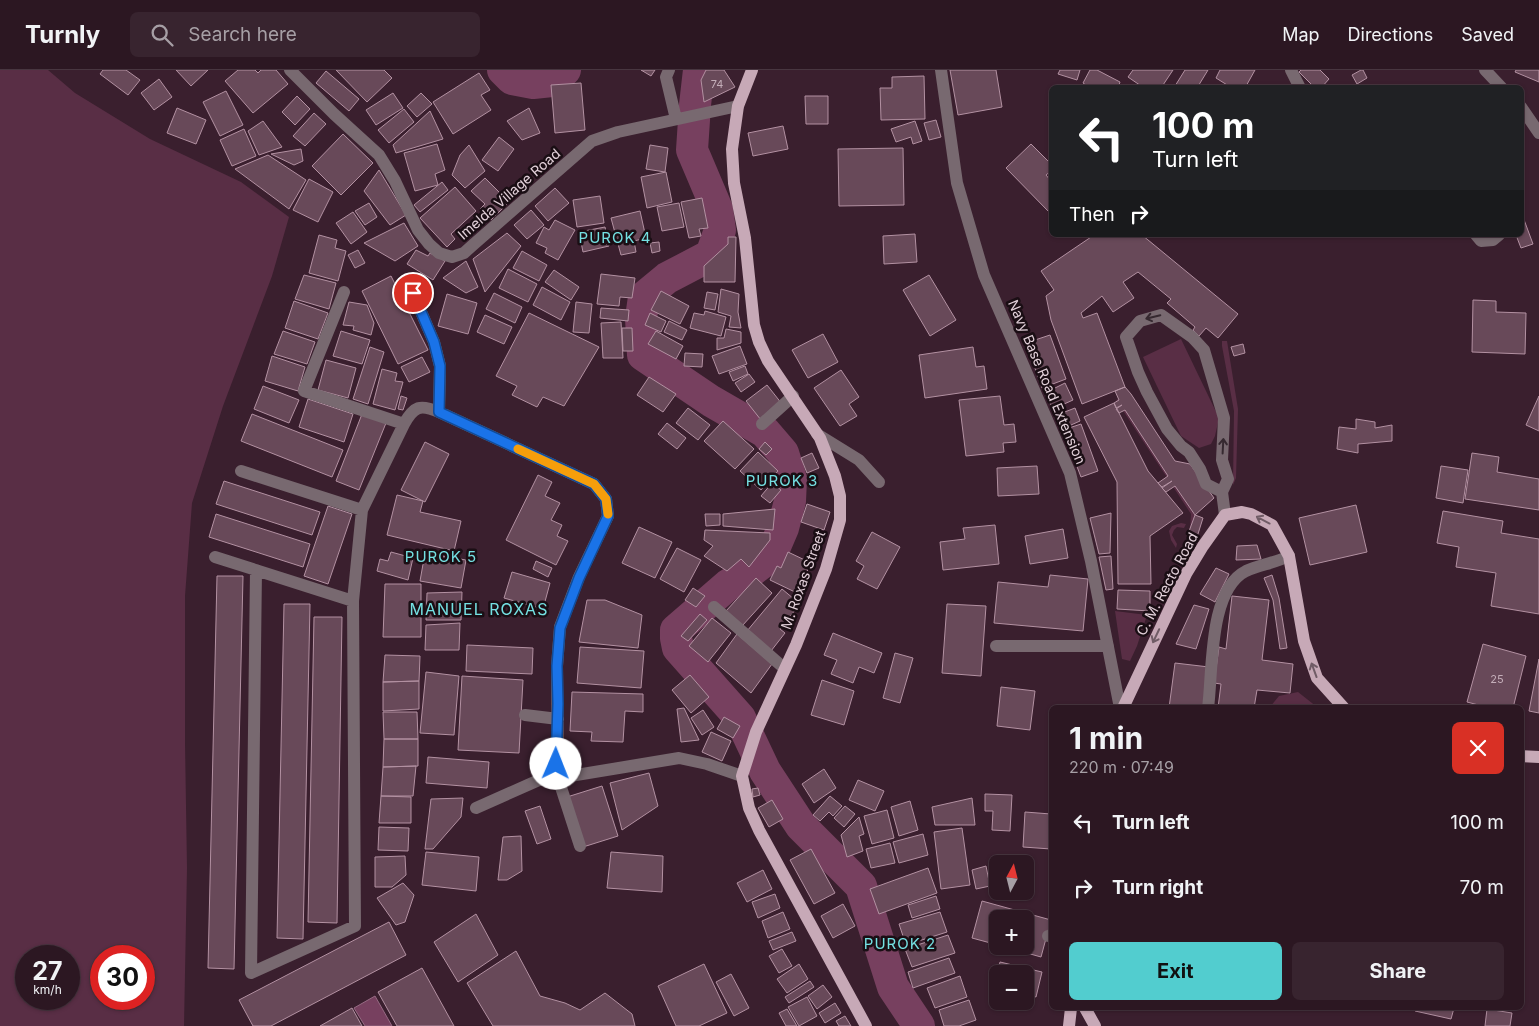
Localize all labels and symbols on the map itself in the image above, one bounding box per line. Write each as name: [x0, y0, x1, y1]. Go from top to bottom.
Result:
house number: 74: [711, 77, 723, 91]
street label: Imelda Village Road: [454, 145, 563, 243]
district label: PUROK 4: [579, 228, 651, 247]
pin: [392, 272, 434, 314]
street label: Navy Base Road Extension: [1005, 297, 1090, 466]
one-way arrow: [1145, 313, 1161, 322]
one-way arrow: [1218, 438, 1227, 454]
district label: PUROK 3: [746, 471, 818, 490]
one-way arrow: [1256, 515, 1271, 525]
street label: M. Roxas Street: [777, 528, 828, 632]
street label: C. M. Recto Road: [1132, 529, 1201, 638]
district label: PUROK 5: [405, 547, 477, 566]
district label: MANUEL ROXAS: [410, 599, 548, 619]
one-way arrow: [1151, 628, 1160, 643]
one-way arrow: [1309, 663, 1318, 678]
house number: 25: [1490, 672, 1504, 686]
position arrow: [529, 737, 581, 789]
north arrow: [989, 855, 1034, 900]
district label: PUROK 2: [864, 934, 936, 953]
speed limit sign: 30: [90, 945, 155, 1010]

